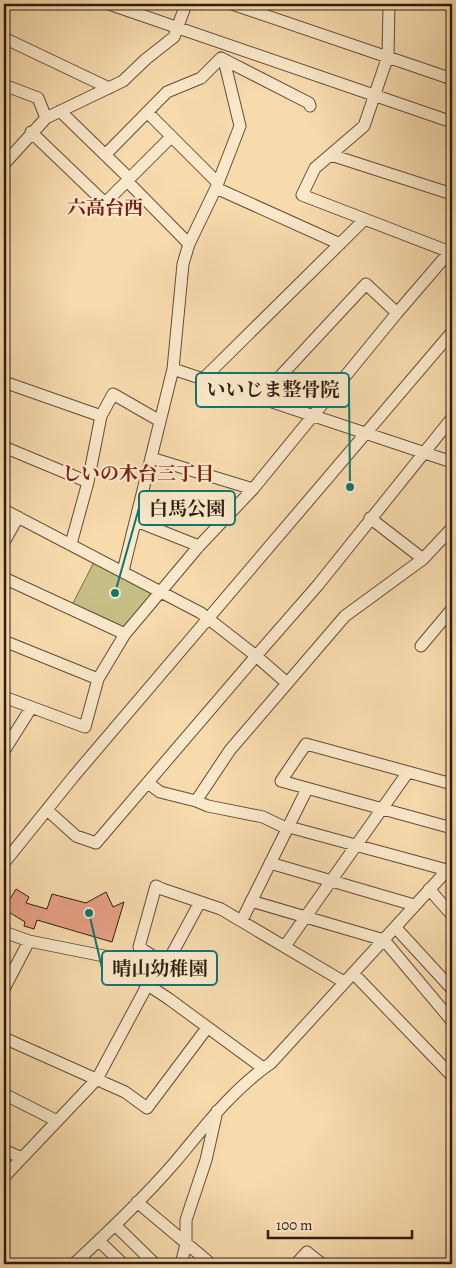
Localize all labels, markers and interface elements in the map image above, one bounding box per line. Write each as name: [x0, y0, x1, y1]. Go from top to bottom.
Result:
district label: 六高台西: [67, 195, 143, 221]
callout: いいじま整骨院: [196, 373, 349, 407]
text: いいじま整骨院: [206, 377, 340, 403]
district label: しいの木台三丁目: [62, 461, 214, 487]
callout: 白馬公園: [139, 491, 235, 525]
text: 白馬公園: [149, 496, 225, 522]
callout: 晴山幼稚園: [102, 951, 217, 985]
text: 晴山幼稚園: [112, 956, 208, 982]
scale bar: [268, 1208, 412, 1240]
text: 100 m: [276, 1215, 313, 1235]

